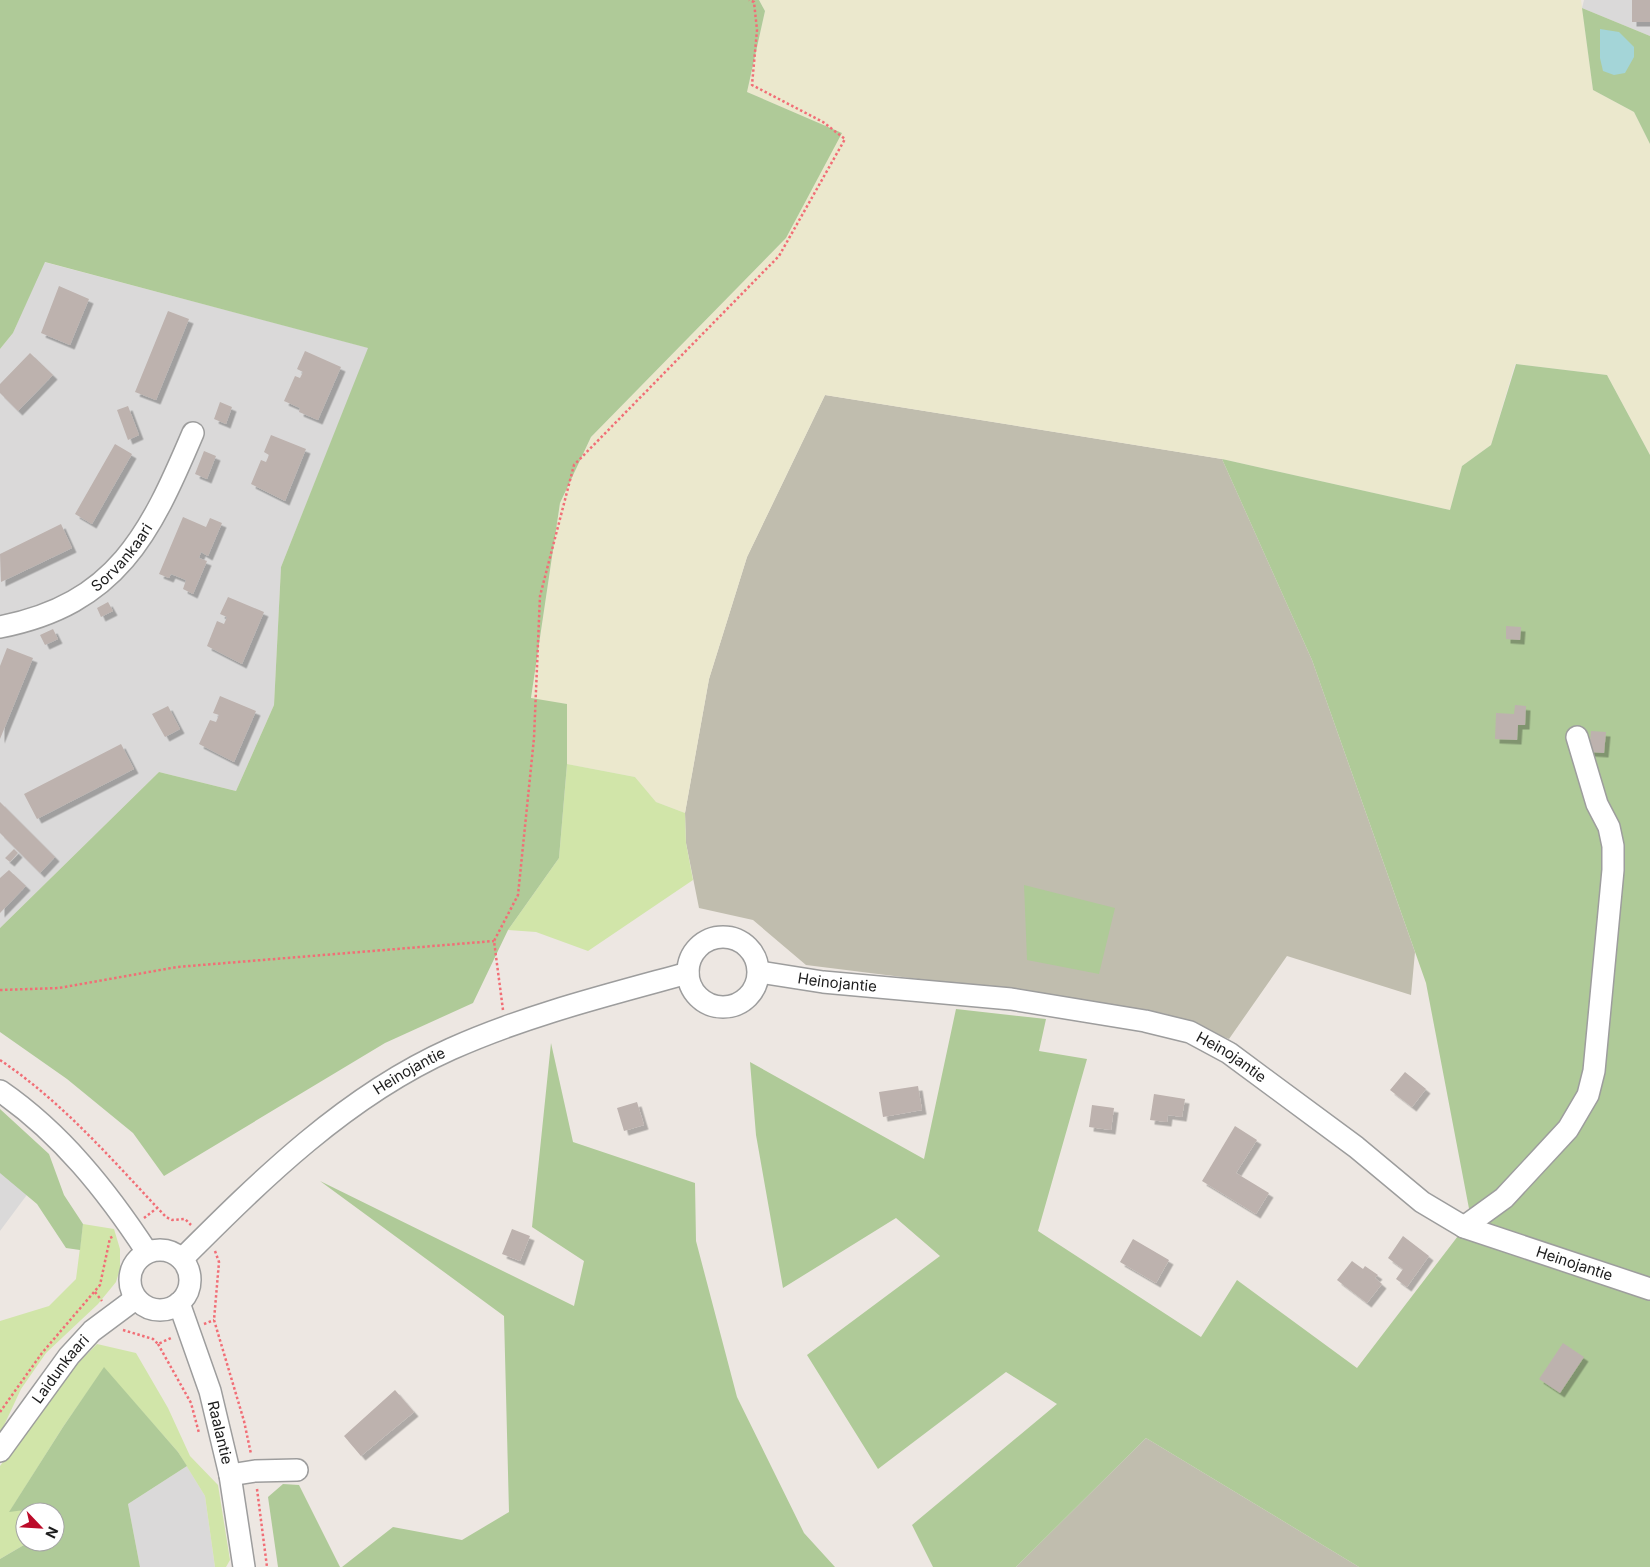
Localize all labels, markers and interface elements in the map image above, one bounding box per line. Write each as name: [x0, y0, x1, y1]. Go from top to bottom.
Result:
street label: Sorvankaari: [87, 520, 156, 596]
street label: Heinojantie: [796, 968, 878, 996]
street label: Heinojantie: [1193, 1027, 1270, 1086]
street label: Heinojantie: [369, 1043, 448, 1099]
street label: Heinojantie: [1534, 1242, 1615, 1285]
street label: Laidunkaari: [28, 1330, 93, 1407]
street label: Raalantie: [204, 1399, 237, 1466]
north arrow: [15, 1502, 65, 1552]
text: N: [42, 1524, 62, 1541]

